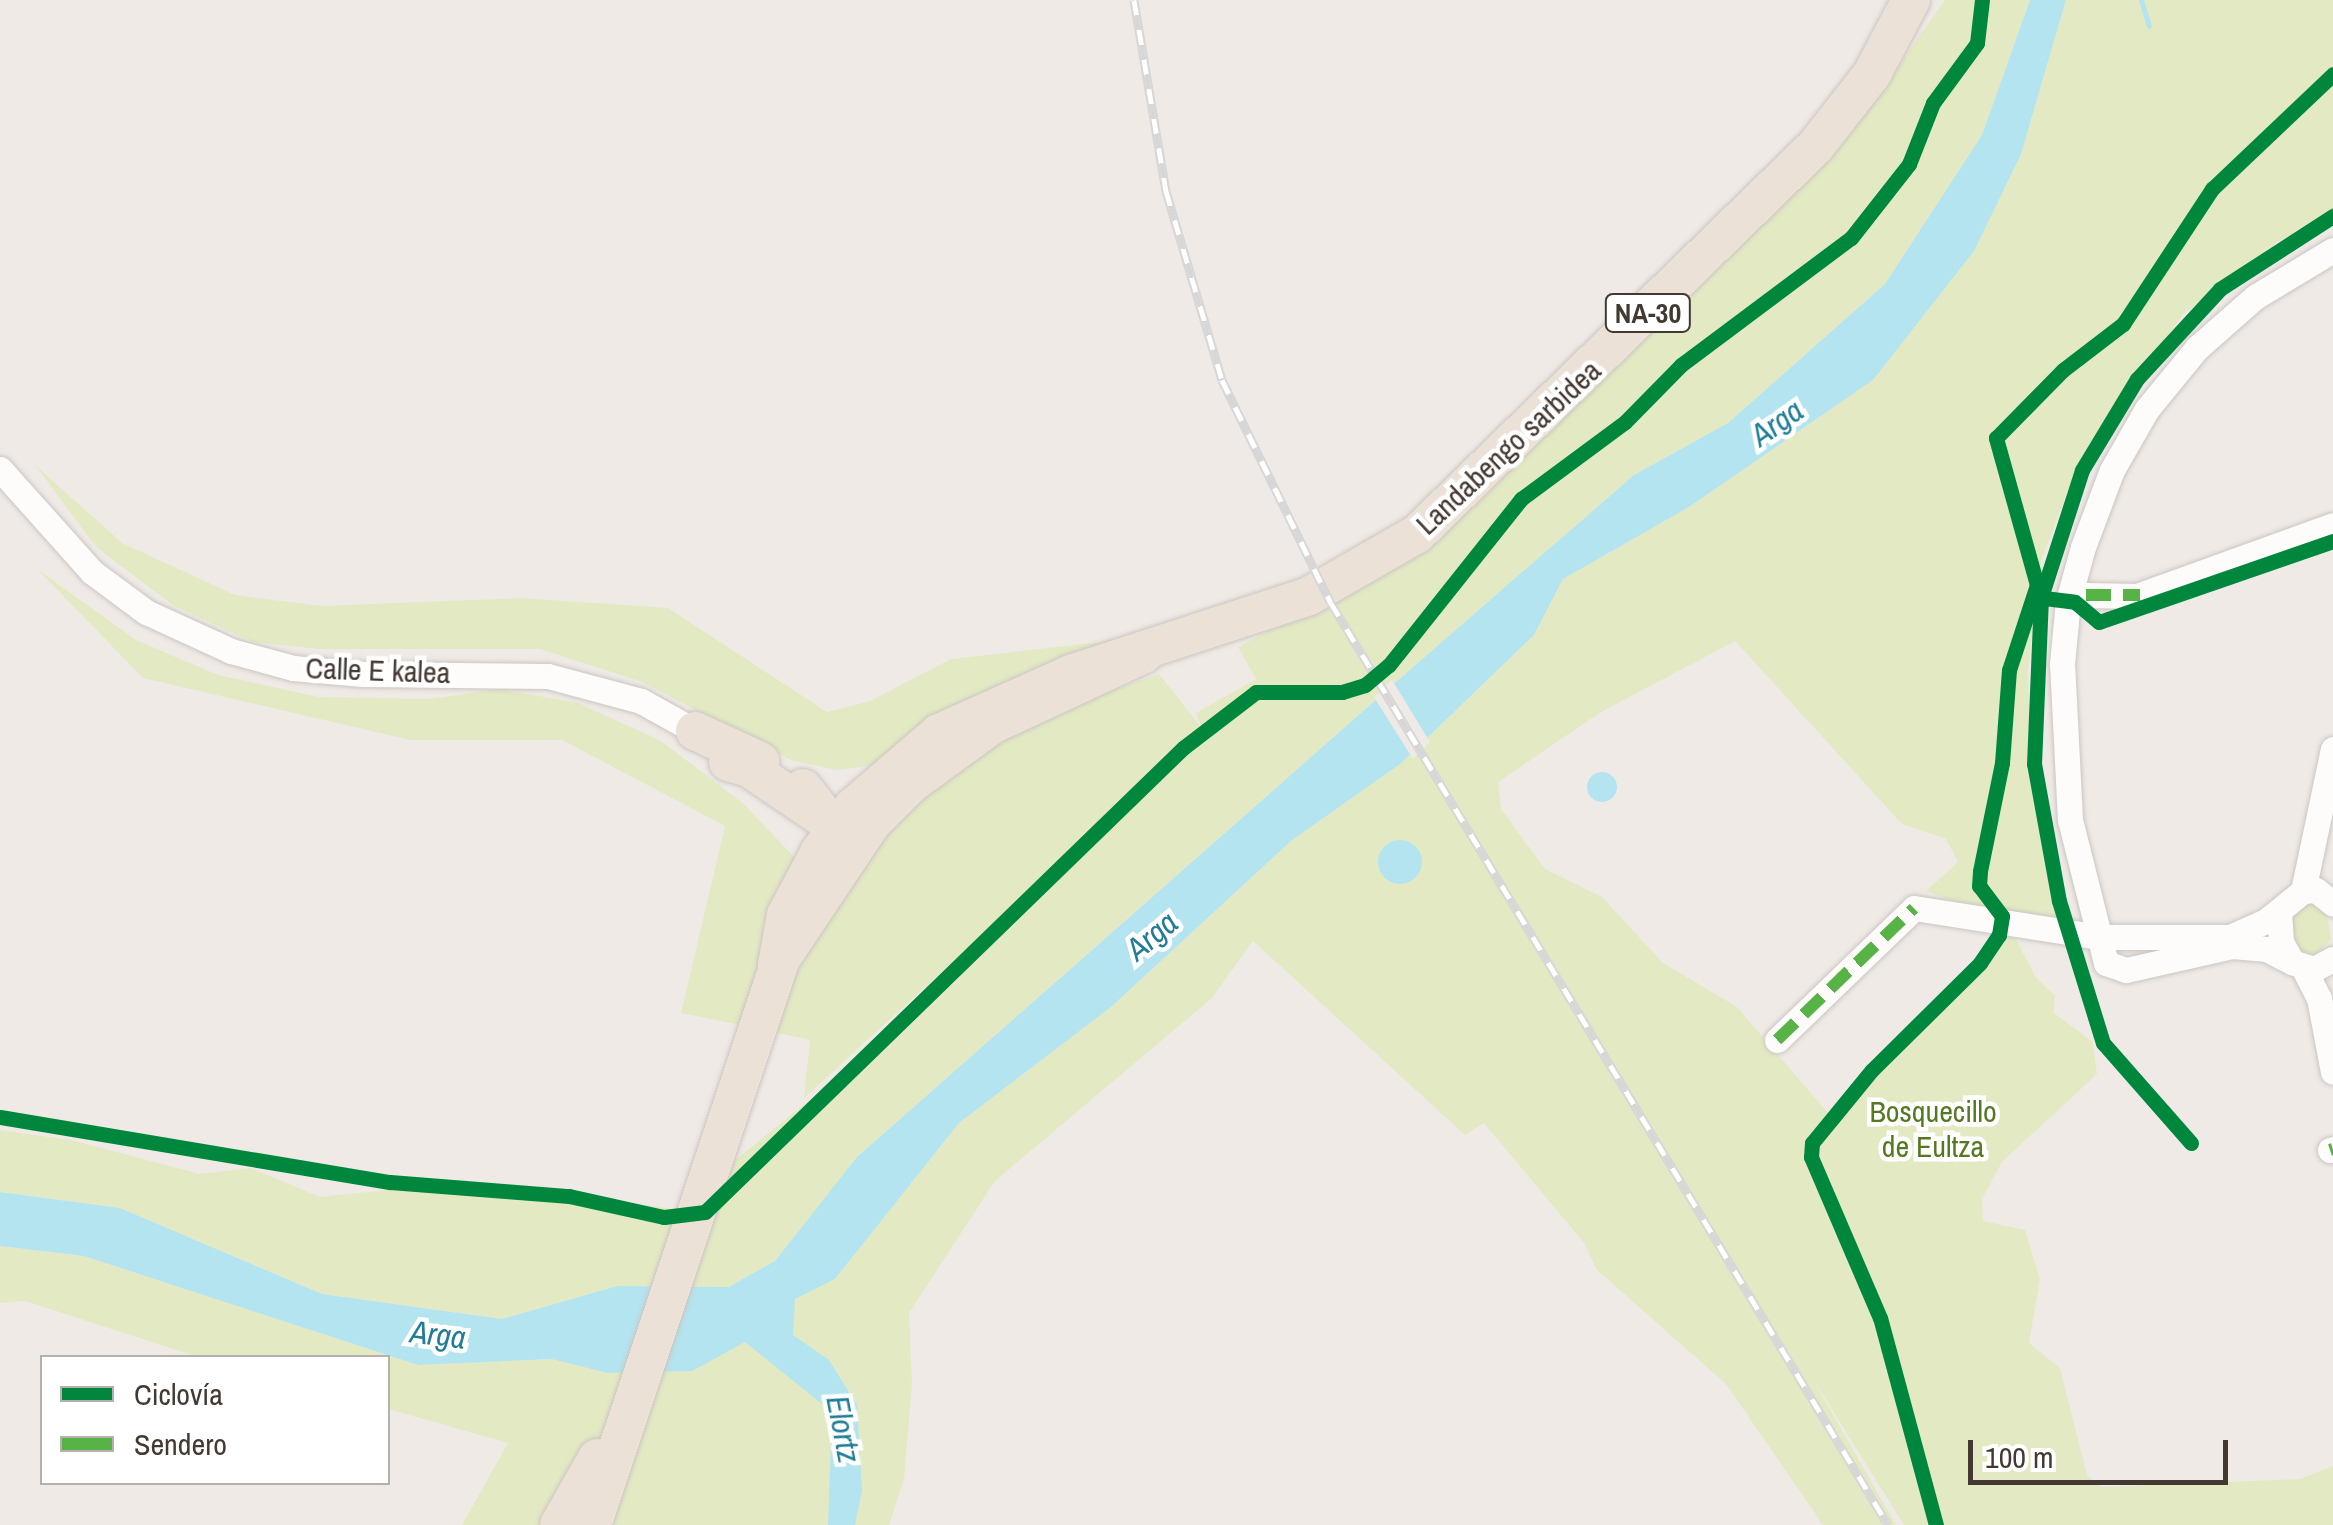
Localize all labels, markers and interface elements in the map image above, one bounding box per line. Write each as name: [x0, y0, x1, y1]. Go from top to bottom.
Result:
road number: NA-30: [1603, 290, 1693, 336]
street label: Landabengo sarbidea: [1408, 352, 1608, 542]
water label: Arga: [1743, 391, 1811, 455]
street label: Calle E kalea: [305, 649, 451, 691]
water label: Arga: [1118, 903, 1186, 969]
park label: Bosquecillo de Eultza: [1869, 1093, 1997, 1164]
water label: Arga: [408, 1313, 468, 1357]
legend: [40, 1355, 390, 1485]
text: Ciclovía: [134, 1374, 223, 1414]
water label: Elortz: [818, 1392, 868, 1466]
scale bar: [1973, 1420, 2233, 1482]
text: Sendero: [134, 1424, 227, 1464]
text: 100 m: [1985, 1437, 2053, 1477]

